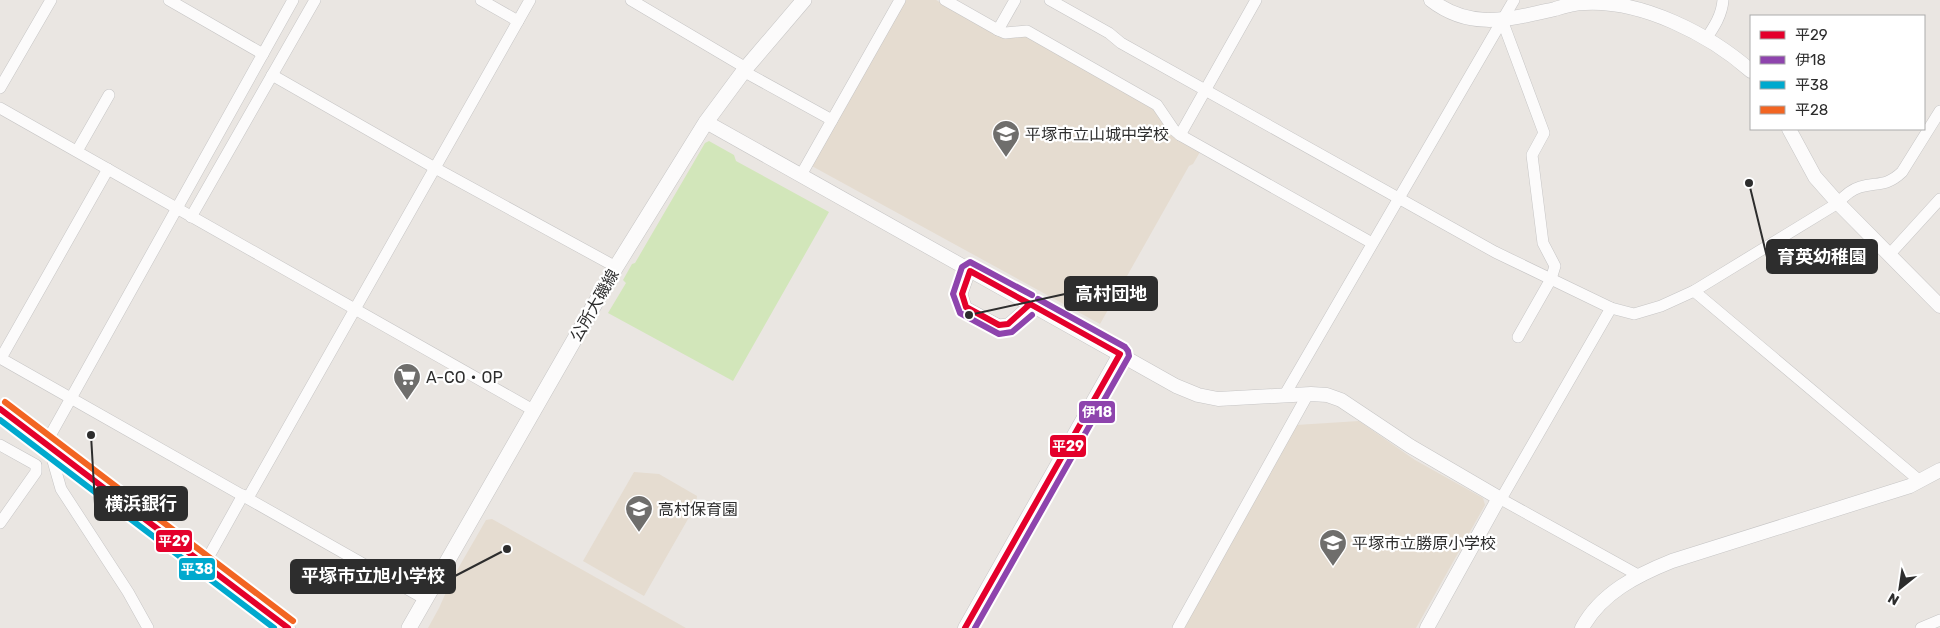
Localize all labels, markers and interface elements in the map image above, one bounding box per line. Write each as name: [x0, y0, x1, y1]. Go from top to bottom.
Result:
legend: [1750, 15, 1925, 130]
text: 平29: [1795, 26, 1828, 44]
text: 伊18: [1795, 51, 1826, 69]
text: 平38: [1795, 76, 1829, 94]
text: 平28: [1795, 101, 1828, 119]
school or university icon: 平塚市立山城中学校: [991, 119, 1021, 158]
place label: 平塚市立山城中学校: [1025, 125, 1169, 144]
callout: 育英幼稚園: [1767, 240, 1877, 273]
text: 育英幼稚園: [1777, 246, 1867, 268]
street label: 公所大磯線: [566, 266, 623, 345]
callout: 高村団地: [1065, 277, 1157, 310]
text: 高村団地: [1075, 283, 1147, 305]
supermarket icon: A-CO・OP: [392, 362, 422, 401]
place label: A-CO・OP: [426, 368, 503, 387]
line badge: 伊18: [1078, 400, 1116, 424]
text: 伊18: [1082, 404, 1112, 421]
line badge: 平29: [1049, 434, 1087, 458]
text: 平29: [1052, 438, 1084, 455]
callout: 横浜銀行: [95, 487, 187, 520]
text: 横浜銀行: [105, 493, 177, 515]
school or university icon: 高村保育園: [624, 494, 654, 533]
place label: 高村保育園: [658, 500, 738, 519]
school or university icon: 平塚市立勝原小学校: [1318, 528, 1348, 567]
line badge: 平29: [155, 529, 193, 553]
text: 平29: [158, 533, 190, 550]
place label: 平塚市立勝原小学校: [1352, 534, 1496, 553]
line badge: 平38: [178, 557, 216, 581]
callout: 平塚市立旭小学校: [291, 560, 455, 593]
text: 平38: [181, 561, 213, 578]
north arrow: [1875, 563, 1925, 613]
text: 平塚市立旭小学校: [301, 565, 445, 587]
text: N: [1885, 589, 1902, 609]

